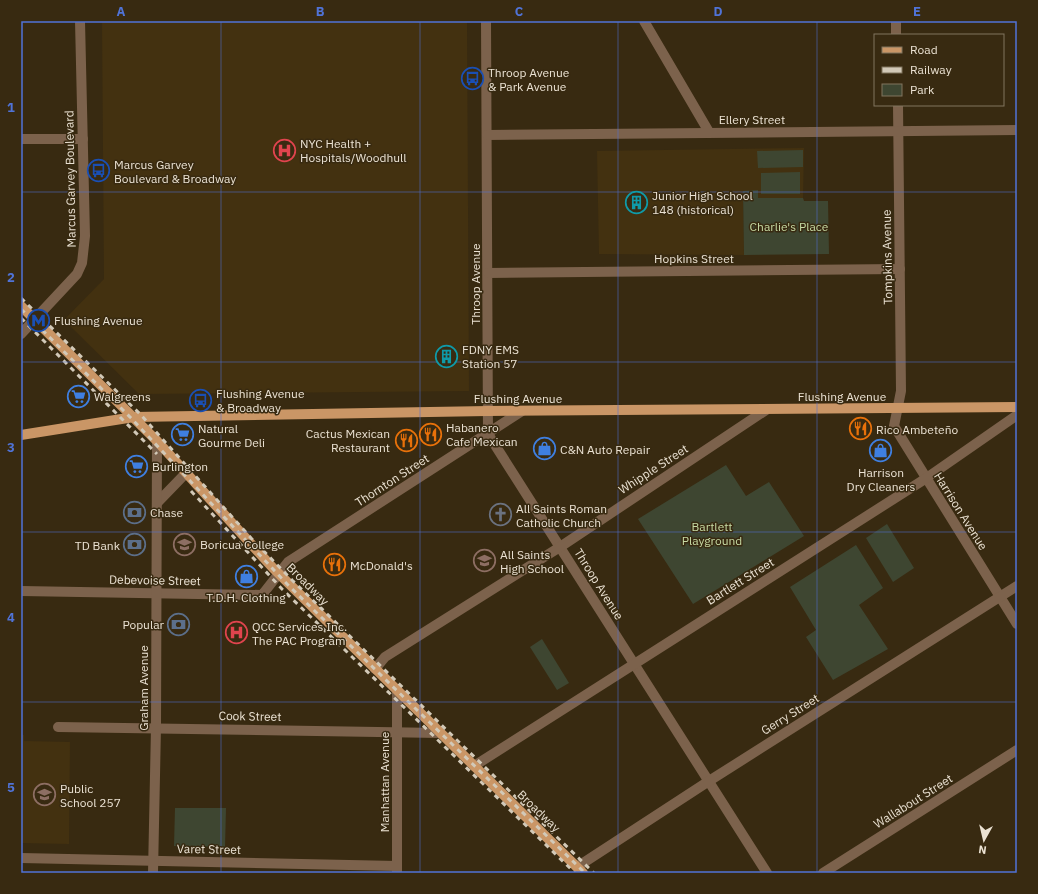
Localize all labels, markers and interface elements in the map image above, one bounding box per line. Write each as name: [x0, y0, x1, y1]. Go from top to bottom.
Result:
text: A: [117, 3, 126, 20]
text: B: [316, 3, 325, 20]
text: C: [515, 3, 524, 20]
text: D: [713, 3, 723, 20]
text: E: [913, 3, 921, 20]
legend: [874, 34, 1004, 106]
text: Road: [910, 42, 938, 57]
text: Railway: [910, 62, 952, 77]
place label: Throop Avenue & Park Avenue: [488, 65, 570, 94]
bus stop icon: Throop Avenue & Park Avenue: [459, 66, 485, 92]
text: Park: [910, 82, 935, 97]
text: 1: [7, 99, 15, 116]
street label: Marcus Garvey Boulevard: [61, 110, 79, 248]
street label: Ellery Street: [719, 112, 785, 127]
place label: NYC Health + Hospitals/Woodhull: [300, 136, 407, 165]
hospital icon: NYC Health + Hospitals/Woodhull: [272, 137, 298, 163]
place label: Marcus Garvey Boulevard & Broadway: [114, 157, 236, 186]
bus stop icon: Marcus Garvey Boulevard & Broadway: [86, 158, 112, 184]
place label: Junior High School 148 (historical): [652, 188, 753, 217]
building icon: Junior High School 148 (historical): [624, 189, 650, 215]
street label: Tompkins Avenue: [879, 209, 895, 305]
park label: Charlie's Place: [750, 219, 829, 234]
street label: Throop Avenue: [468, 243, 483, 325]
street label: Hopkins Street: [654, 251, 734, 266]
text: 2: [7, 269, 15, 286]
metro station icon: Flushing Avenue: [25, 307, 51, 333]
place label: Flushing Avenue: [54, 313, 143, 328]
place label: FDNY EMS Station 57: [462, 342, 519, 371]
building icon: FDNY EMS Station 57: [433, 343, 459, 369]
supermarket icon: Walgreens: [65, 383, 91, 409]
place label: Flushing Avenue & Broadway: [216, 386, 305, 415]
bus stop icon: Flushing Avenue & Broadway: [188, 387, 214, 413]
place label: Walgreens: [94, 389, 151, 404]
street label: Flushing Avenue: [798, 389, 887, 404]
street label: Flushing Avenue: [474, 391, 563, 406]
restaurant icon: Rico Ambeteño: [848, 416, 874, 442]
place label: Habanero Cafe Mexican: [446, 420, 518, 449]
place label: Natural Gourme Deli: [198, 421, 265, 450]
restaurant icon: Habanero Cafe Mexican: [417, 421, 443, 447]
supermarket icon: Natural Gourme Deli: [169, 422, 195, 448]
place label: Rico Ambeteño: [876, 422, 958, 437]
place label: Cactus Mexican Restaurant: [306, 426, 390, 455]
restaurant icon: Cactus Mexican Restaurant: [393, 427, 419, 453]
shop icon: C&N Auto Repair: [531, 436, 557, 462]
shop icon: Harrison Dry Cleaners: [868, 438, 894, 464]
text: 3: [7, 439, 15, 456]
street label: Whipple Street: [615, 441, 691, 497]
place label: C&N Auto Repair: [560, 442, 651, 457]
street label: Thornton Street: [352, 451, 432, 509]
supermarket icon: Burlington: [123, 453, 149, 479]
place label: Burlington: [152, 459, 208, 474]
place label: Harrison Dry Cleaners: [847, 465, 916, 494]
street label: Harrison Avenue: [931, 469, 991, 553]
bank icon: Chase: [122, 499, 148, 525]
place label: All Saints Roman Catholic Church: [516, 501, 607, 530]
church icon: All Saints Roman Catholic Church: [487, 502, 513, 528]
place label: Chase: [150, 505, 184, 520]
park label: Bartlett Playground: [682, 519, 742, 548]
school or university icon: Boricua College: [171, 531, 197, 557]
bank icon: TD Bank: [122, 532, 148, 558]
place label: Boricua College: [200, 537, 285, 552]
place label: TD Bank: [75, 538, 121, 553]
street label: Throop Avenue: [571, 546, 627, 623]
place label: All Saints High School: [500, 547, 564, 576]
school or university icon: All Saints High School: [472, 548, 498, 574]
restaurant icon: McDonald's: [322, 552, 348, 578]
street label: Bartlett Street: [703, 554, 777, 608]
place label: McDonald's: [350, 558, 413, 573]
street label: Broadway: [284, 560, 332, 608]
shop icon: T.D.H. Clothing: [233, 563, 259, 589]
street label: Debevoise Street: [109, 572, 201, 588]
place label: T.D.H. Clothing: [206, 590, 286, 605]
text: 4: [7, 609, 15, 626]
bank icon: Popular: [166, 611, 192, 637]
place label: Popular: [122, 617, 165, 632]
place label: QCC Services Inc. The PAC Program: [252, 619, 347, 648]
hospital icon: QCC Services Inc. The PAC Program: [224, 620, 250, 646]
street label: Graham Avenue: [136, 645, 151, 731]
street label: Gerry Street: [758, 690, 822, 738]
street label: Cook Street: [218, 708, 282, 724]
street label: Manhattan Avenue: [377, 731, 392, 832]
street label: Wallabout Street: [871, 771, 955, 831]
text: 5: [7, 779, 15, 796]
place label: Public School 257: [60, 781, 121, 810]
school or university icon: Public School 257: [32, 782, 58, 808]
street label: Broadway: [514, 787, 564, 835]
north arrow: [964, 820, 1004, 860]
street label: Varet Street: [177, 841, 241, 857]
text: N: [978, 842, 988, 857]

